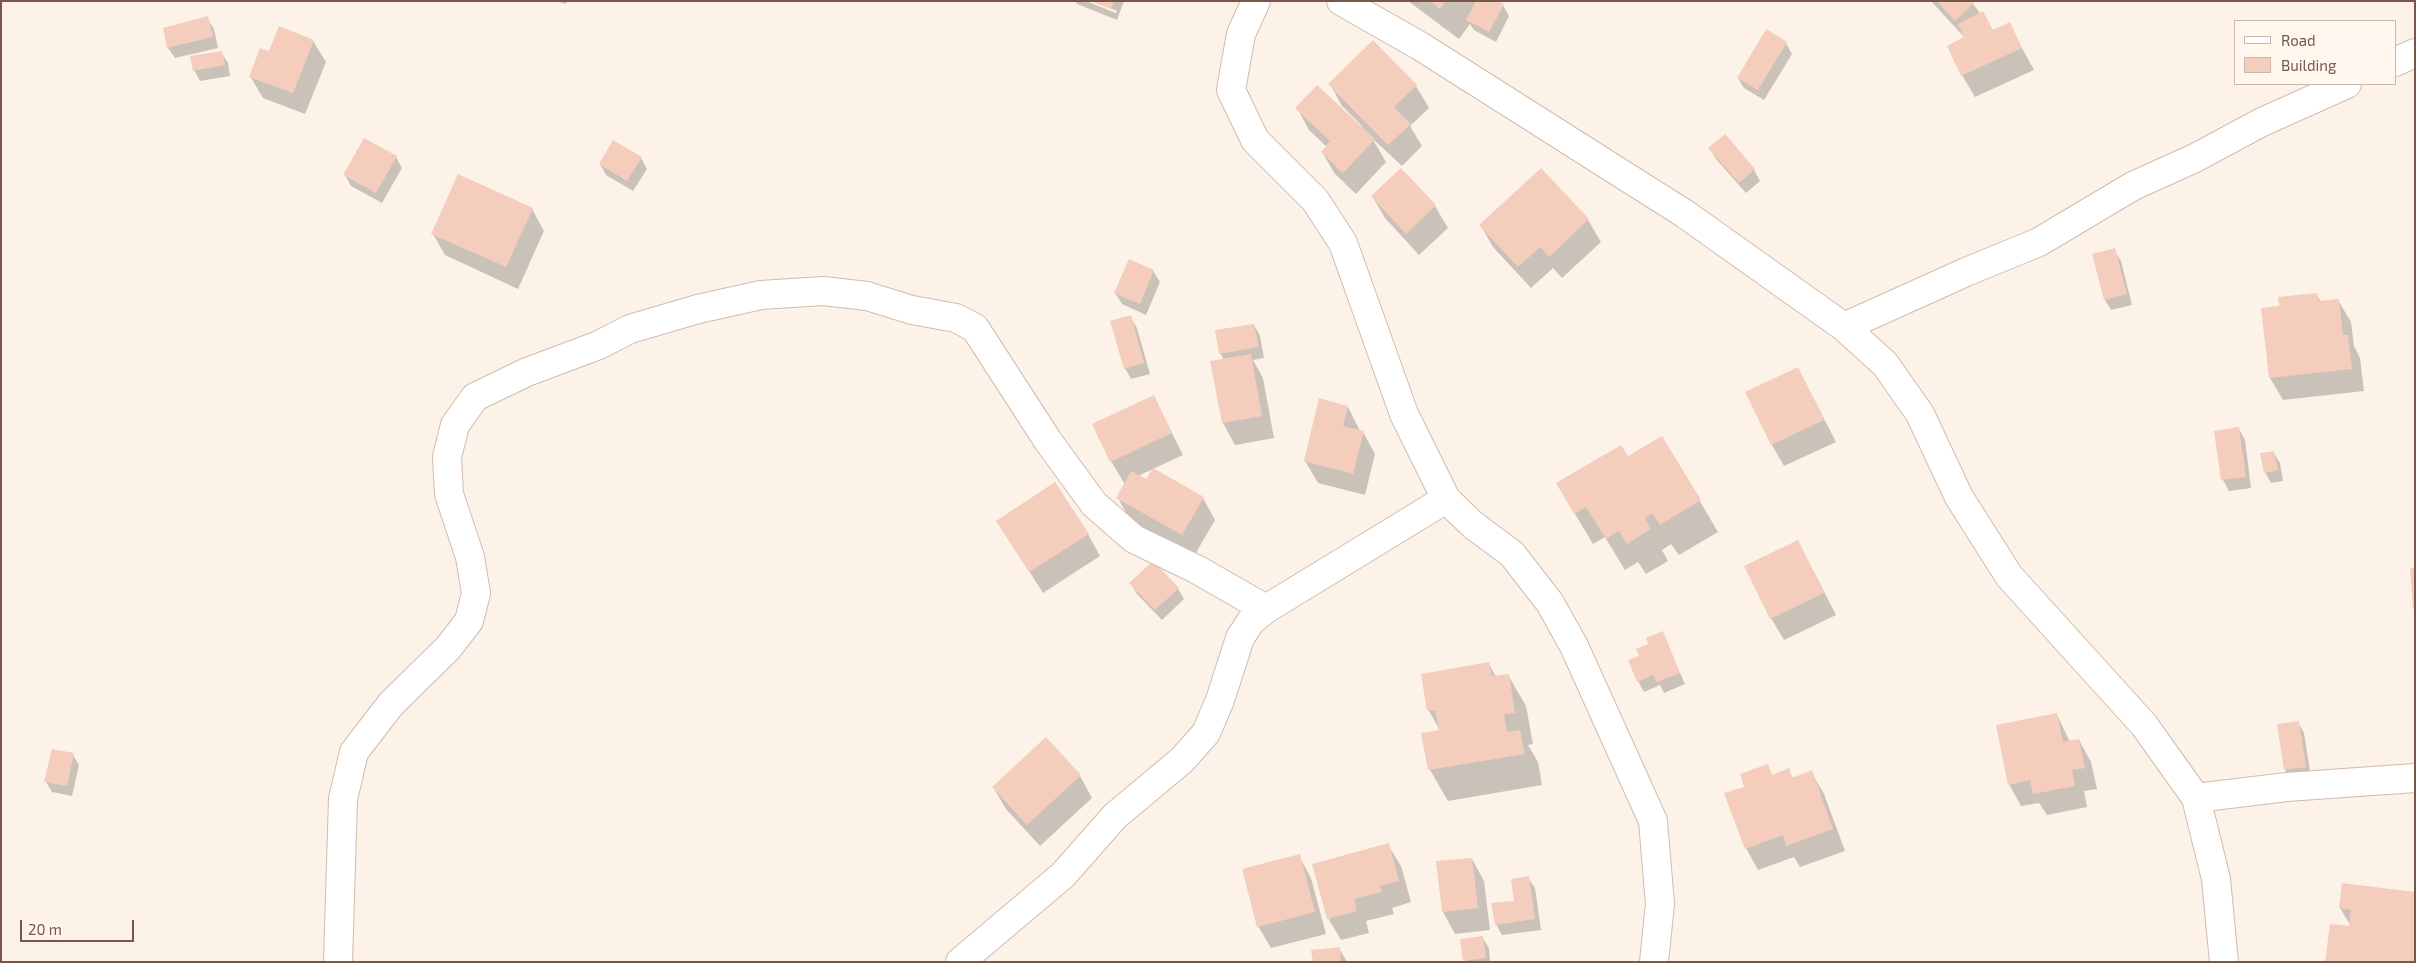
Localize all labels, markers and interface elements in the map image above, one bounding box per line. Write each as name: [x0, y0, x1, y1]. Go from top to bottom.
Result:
legend: [2234, 20, 2396, 85]
text: Road: [2281, 31, 2316, 49]
text: Building: [2281, 56, 2336, 74]
scale bar: [22, 910, 136, 942]
text: 20 m: [28, 920, 62, 938]

